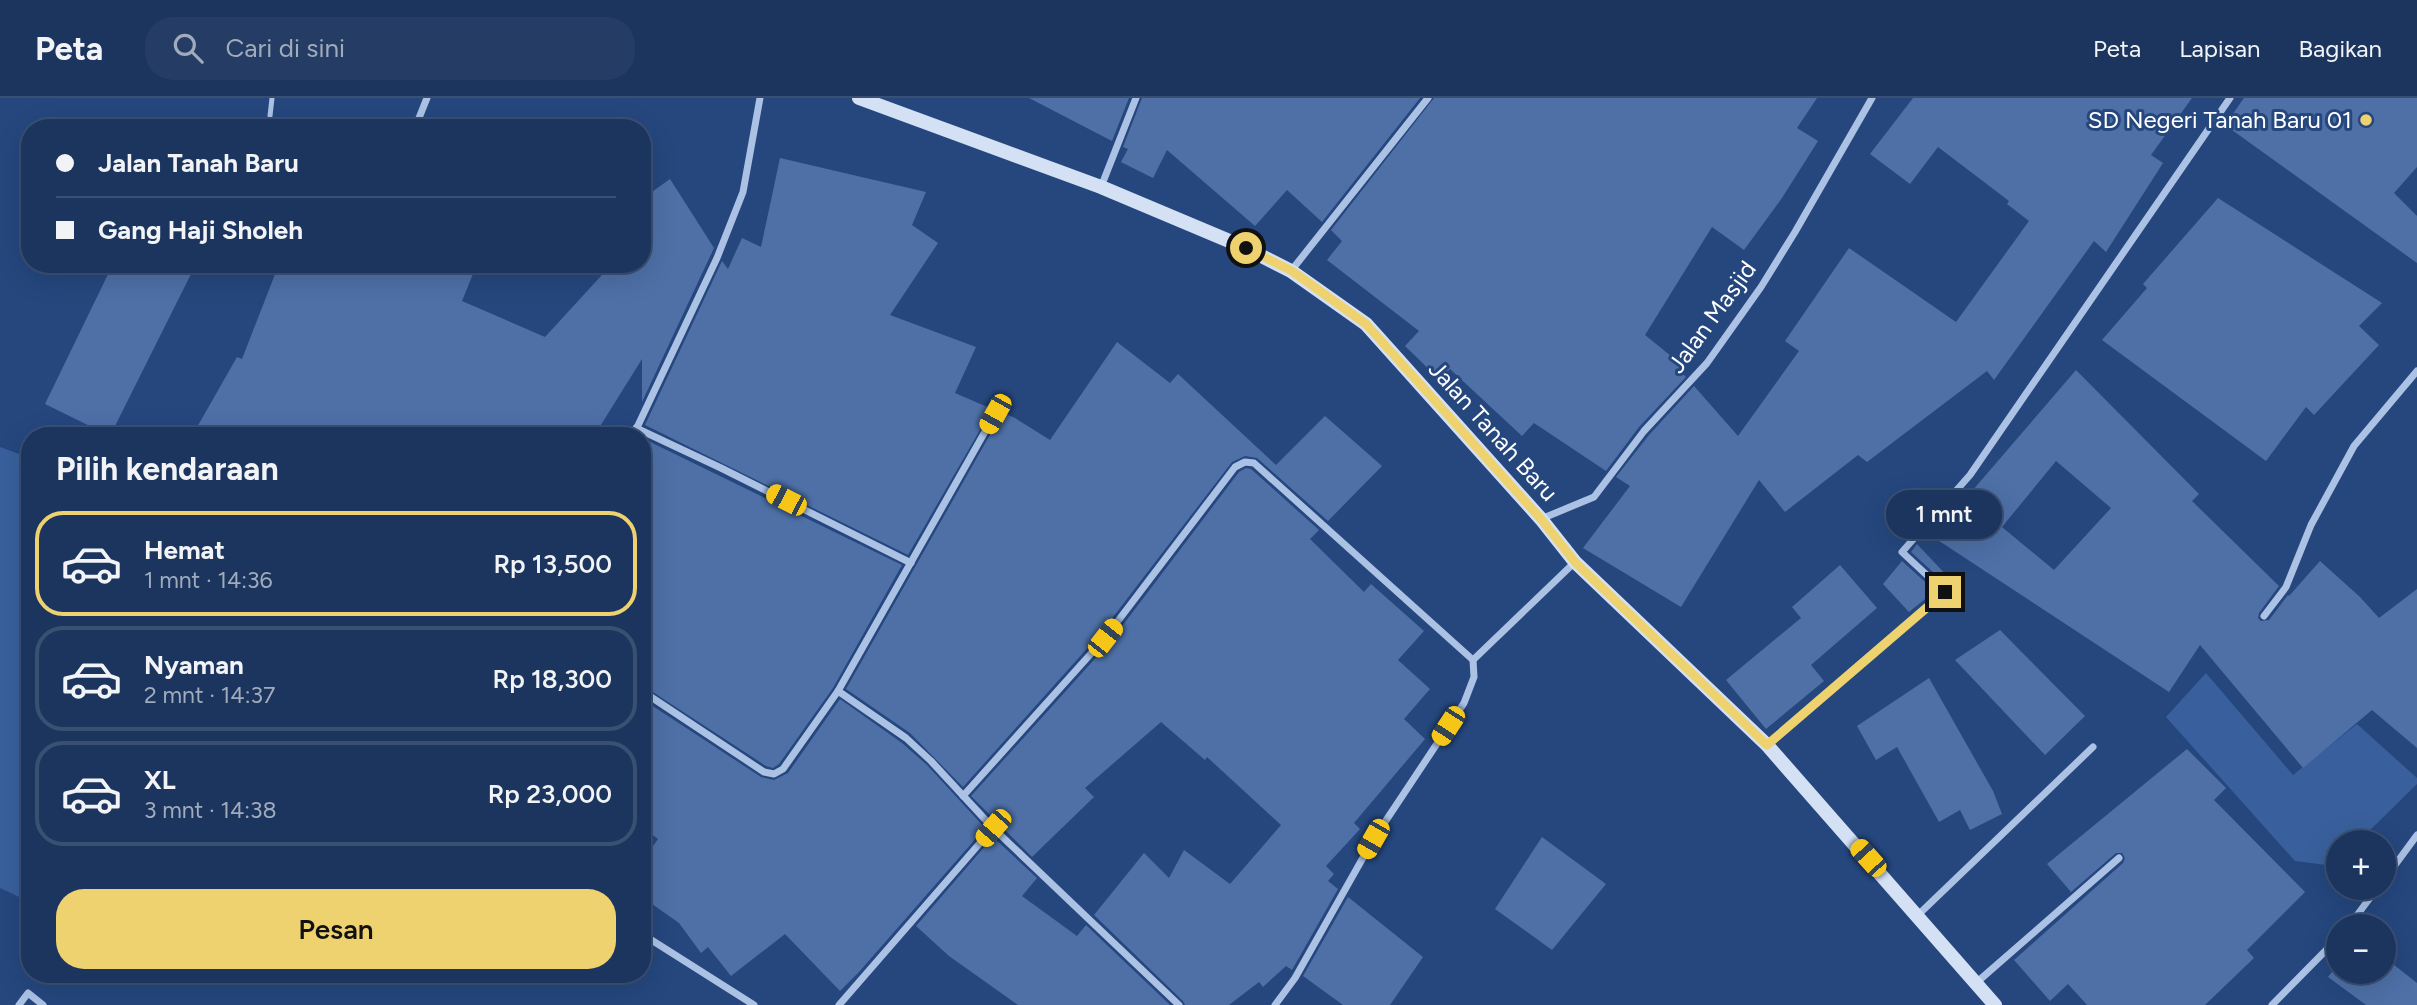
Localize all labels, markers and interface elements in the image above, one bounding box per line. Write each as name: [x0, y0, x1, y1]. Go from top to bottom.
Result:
search box: [145, 17, 635, 80]
text: Peta: [35, 29, 103, 68]
icon: search: [169, 29, 207, 67]
text: Cari di sini: [225, 32, 345, 64]
text: Peta: [2093, 34, 2141, 63]
text: Lapisan: [2179, 34, 2260, 63]
text: Bagikan: [2298, 34, 2382, 63]
place label: SD Negeri Tanah Baru 01: [2088, 105, 2352, 134]
marker: SD Negeri Tanah Baru 01: [2358, 112, 2374, 128]
text: Jalan Tanah Baru: [98, 147, 299, 179]
text: Gang Haji Sholeh: [98, 214, 303, 246]
route start: [1230, 232, 1262, 264]
street label: Jalan Masjid: [1661, 255, 1762, 378]
street label: Jalan Tanah Baru: [1423, 355, 1564, 507]
car: [976, 391, 1015, 437]
text: Pilih kendaraan: [56, 450, 279, 488]
car: [763, 481, 810, 519]
callout: 1 mnt: [1887, 490, 2003, 540]
text: 1 mnt: [1915, 500, 1973, 528]
icon: car: [60, 532, 123, 595]
text: Hemat: [144, 534, 225, 566]
text: Rp 13,500: [493, 548, 612, 580]
text: 1 mnt · 14:36: [144, 566, 273, 594]
route end: [1929, 576, 1961, 608]
car: [1084, 615, 1127, 661]
icon: car: [60, 647, 123, 710]
text: Nyaman: [144, 649, 244, 681]
text: Rp 18,300: [493, 663, 612, 695]
text: 2 mnt · 14:37: [144, 681, 275, 709]
car: [1428, 703, 1469, 749]
icon: car: [60, 762, 123, 825]
text: XL: [144, 764, 176, 796]
text: Rp 23,000: [488, 778, 612, 810]
text: 3 mnt · 14:38: [144, 796, 277, 824]
car: [972, 805, 1015, 851]
car: [1354, 816, 1393, 862]
map controls: [2326, 830, 2396, 984]
button: +: [2326, 830, 2396, 900]
car: [1847, 835, 1890, 881]
button: Pesan: [56, 889, 616, 969]
button: −: [2326, 914, 2396, 984]

